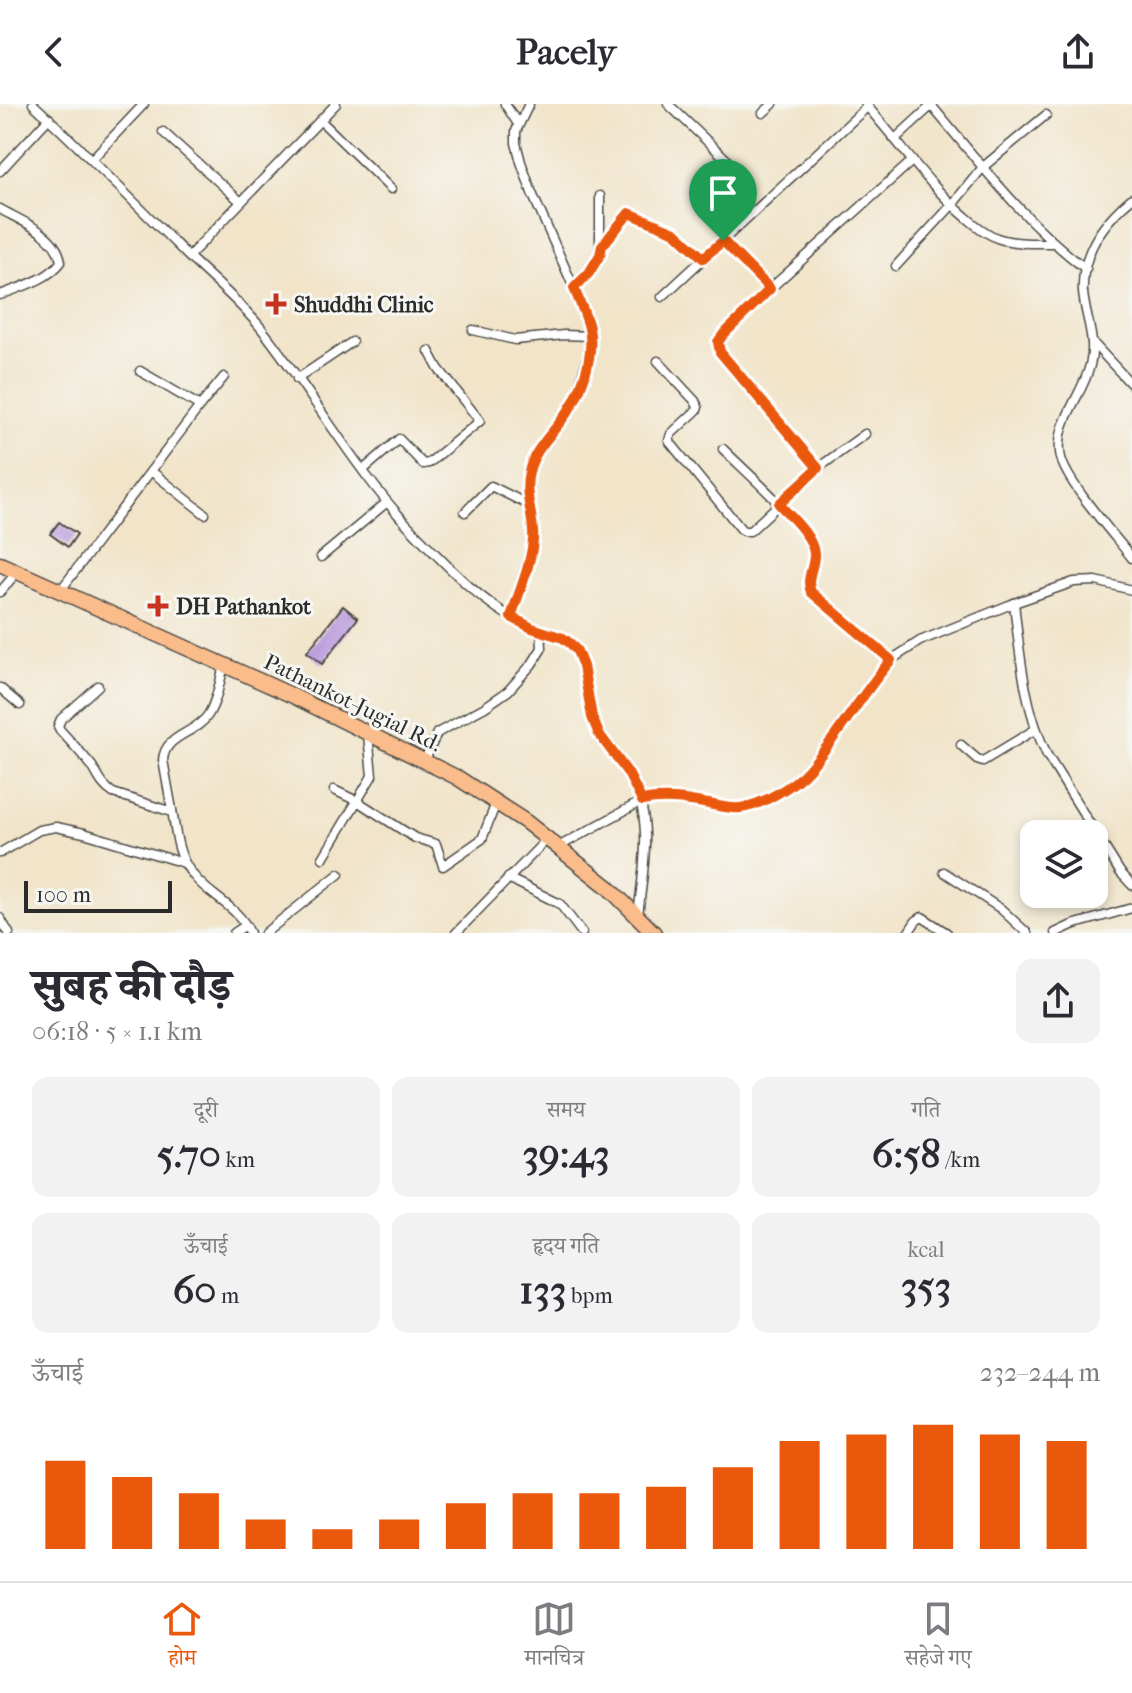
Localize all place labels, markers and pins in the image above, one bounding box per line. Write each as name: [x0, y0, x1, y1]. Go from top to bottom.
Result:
pin: [689, 159, 757, 241]
place label: Shuddhi Clinic: [294, 292, 434, 318]
marker: Shuddhi Clinic: [265, 293, 287, 315]
place label: DH Pathankot: [176, 594, 312, 620]
marker: DH Pathankot: [147, 595, 169, 617]

